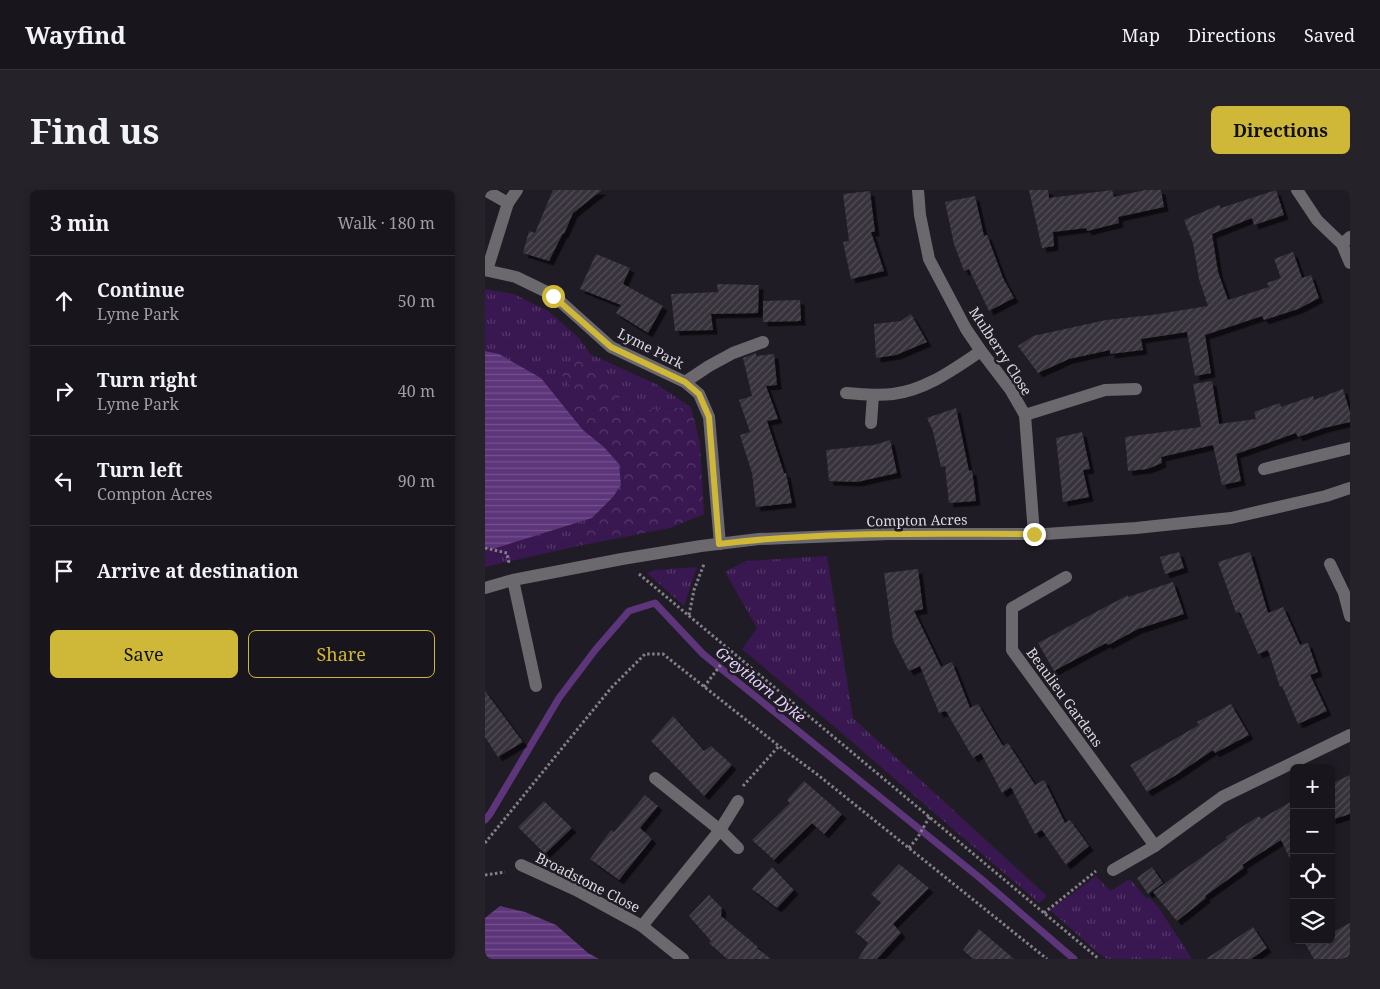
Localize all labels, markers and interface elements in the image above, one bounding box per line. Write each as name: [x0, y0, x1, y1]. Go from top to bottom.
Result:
text: Wayfind: [25, 18, 126, 51]
text: Map: [1122, 23, 1160, 47]
text: Directions: [1188, 23, 1276, 47]
text: Saved: [1304, 23, 1355, 47]
button: Directions: [1211, 106, 1350, 154]
text: Find us: [30, 107, 159, 154]
text: 3 min: [50, 209, 109, 237]
text: Walk · 180 m: [338, 212, 435, 234]
text: Continue: [97, 277, 185, 303]
route start: [542, 285, 565, 308]
icon: ahead: [50, 287, 78, 315]
text: 50 m: [398, 290, 435, 312]
text: Lyme Park: [97, 303, 179, 325]
street label: Mulberry Close: [965, 303, 1037, 399]
street label: Lyme Park: [615, 323, 688, 373]
text: Turn right: [97, 367, 197, 393]
icon: right: [50, 377, 78, 405]
text: 40 m: [398, 380, 435, 402]
text: Lyme Park: [97, 393, 179, 415]
text: Turn left: [97, 457, 183, 483]
icon: left: [50, 467, 78, 495]
text: 90 m: [398, 470, 435, 492]
text: Compton Acres: [97, 483, 213, 505]
street label: Compton Acres: [866, 510, 968, 530]
route end: [1023, 523, 1046, 546]
icon: arrive: [50, 557, 78, 585]
text: Arrive at destination: [97, 558, 299, 584]
button: Save: [50, 630, 238, 678]
button: Share: [248, 630, 435, 678]
water label: Greythorn Dyke: [712, 642, 811, 727]
street label: Beaulieu Gardens: [1023, 644, 1107, 750]
map controls: [1290, 764, 1335, 944]
button: +: [1290, 764, 1335, 809]
button: −: [1290, 809, 1335, 854]
street label: Broadstone Close: [533, 848, 643, 916]
button: locate: [1290, 854, 1335, 899]
button: layers: [1290, 899, 1335, 944]

